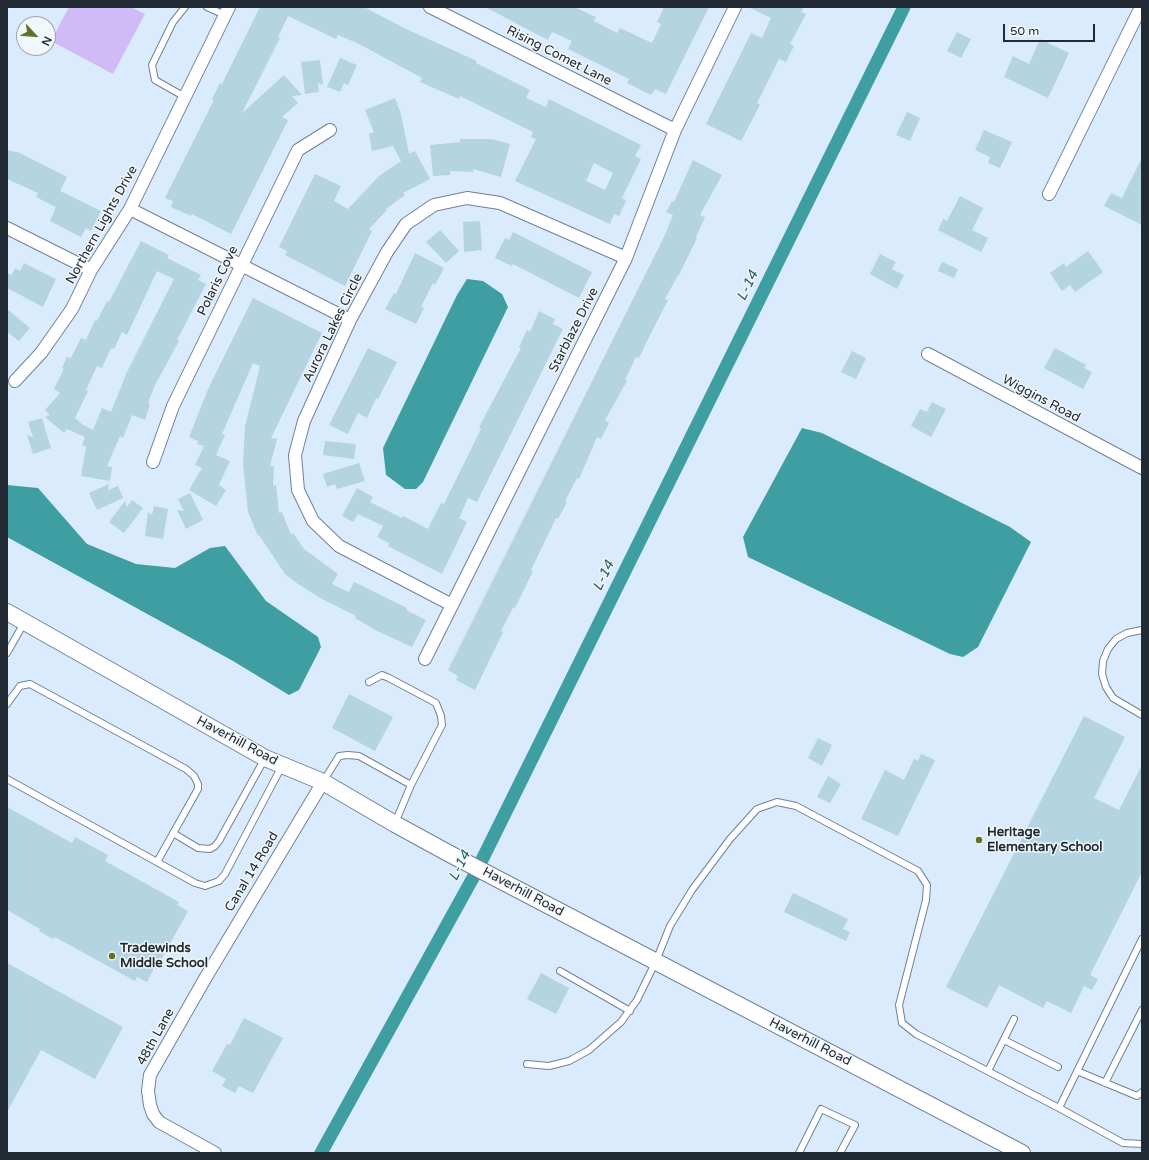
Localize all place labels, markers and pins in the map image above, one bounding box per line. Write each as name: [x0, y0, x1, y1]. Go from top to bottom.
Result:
place label: Heritage Elementary School: [987, 825, 1102, 856]
marker: Heritage Elementary School: [974, 835, 984, 845]
place label: Tradewinds Middle School: [120, 941, 208, 972]
marker: Tradewinds Middle School: [107, 951, 117, 961]

